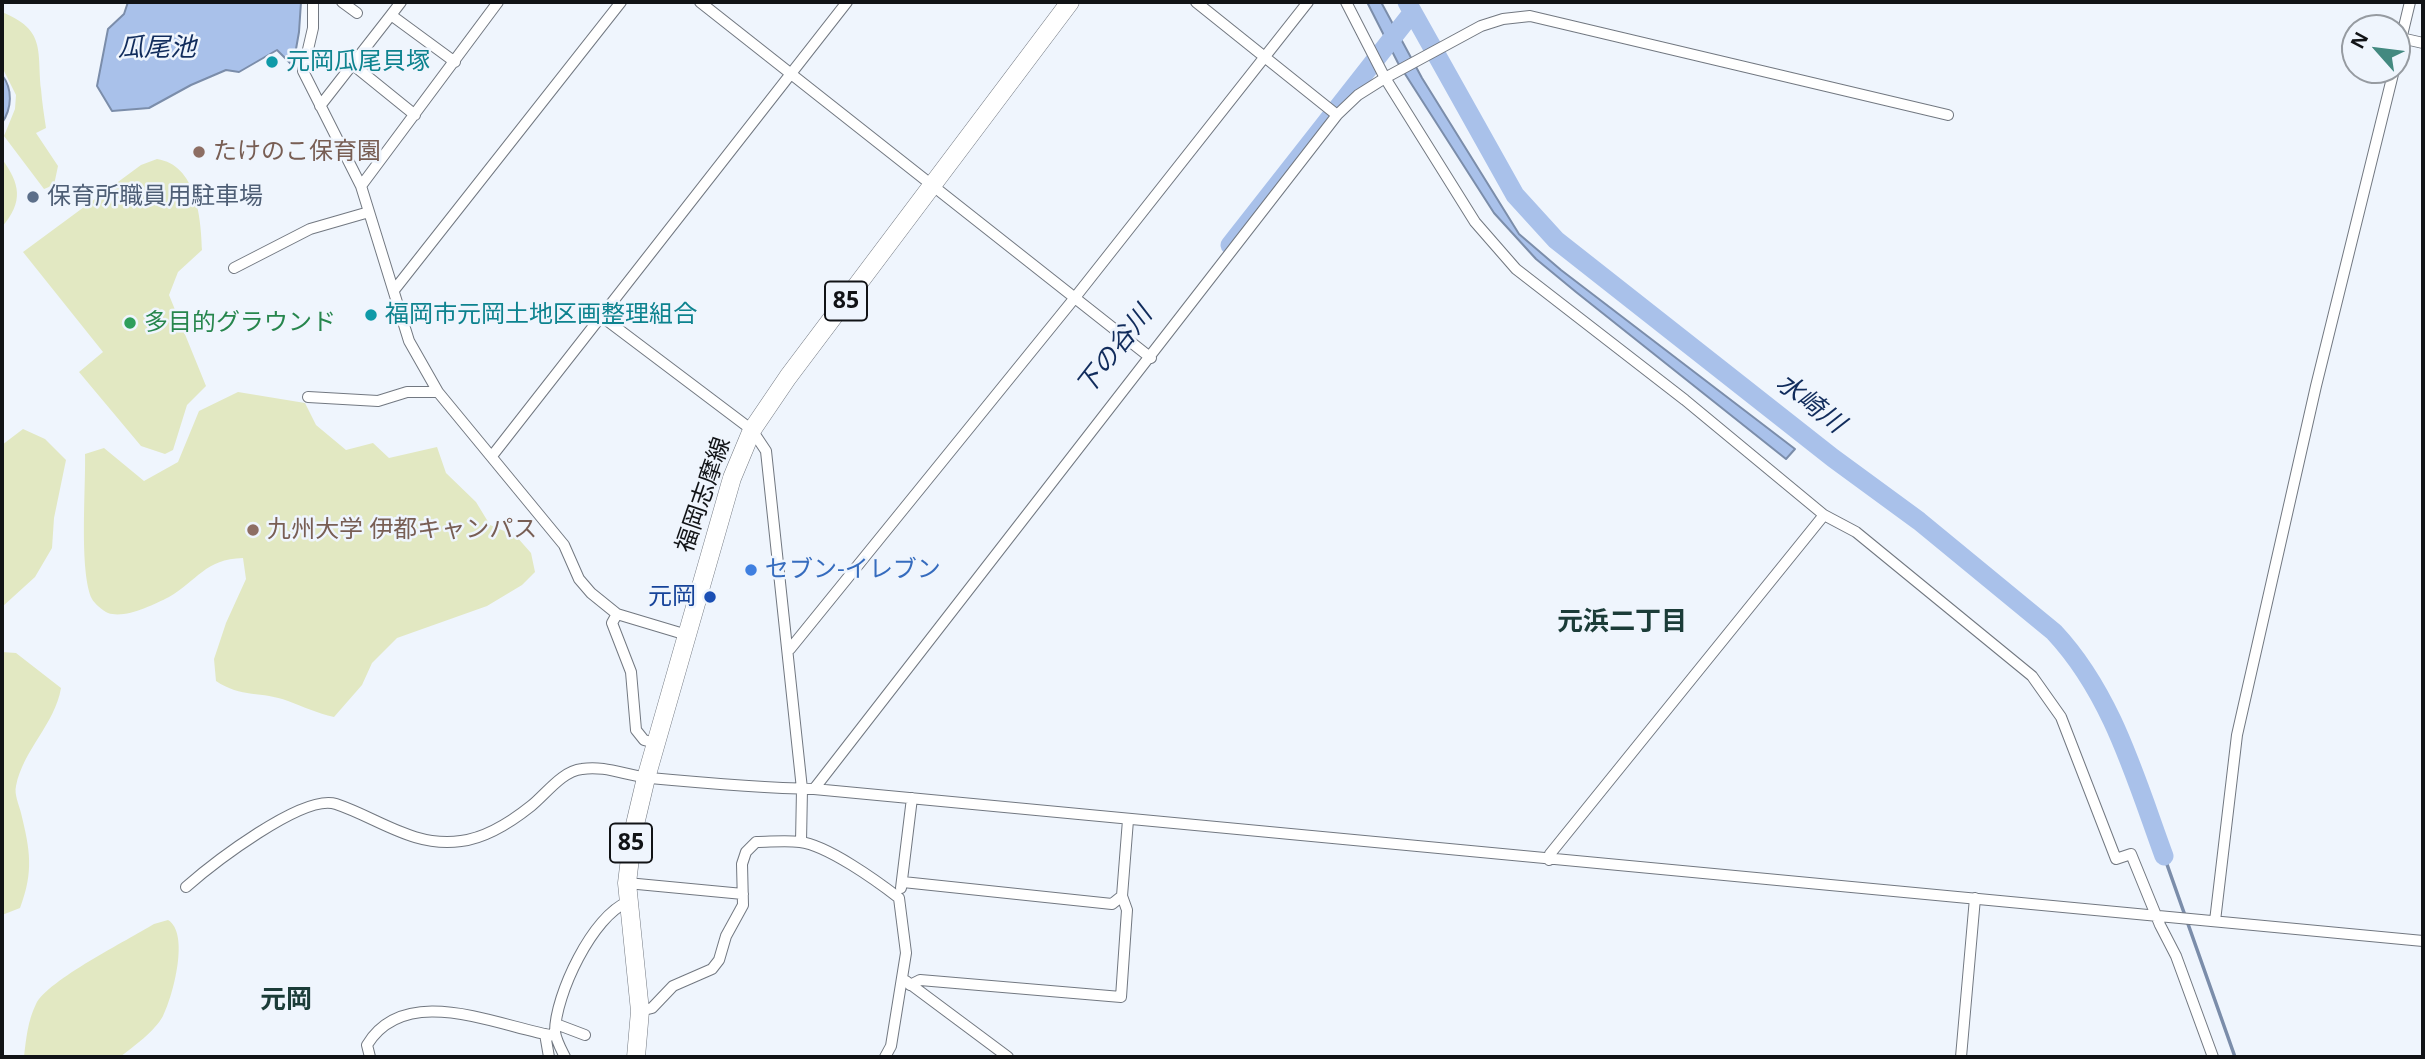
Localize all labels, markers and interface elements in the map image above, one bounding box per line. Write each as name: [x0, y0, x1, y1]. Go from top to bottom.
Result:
north arrow: [2341, 14, 2411, 84]
text: N: [2344, 27, 2374, 53]
water label: 瓜尾池: [118, 33, 196, 65]
place label: 元岡瓜尾貝塚: [286, 48, 430, 76]
marker: 元岡瓜尾貝塚: [264, 54, 280, 70]
place label: たけのこ保育園: [213, 138, 381, 166]
marker: たけのこ保育園: [191, 144, 207, 160]
place label: 保育所職員用駐車場: [47, 183, 263, 211]
marker: 保育所職員用駐車場: [25, 189, 41, 205]
road number: 85: [825, 282, 867, 320]
water label: 下の谷川: [1071, 300, 1159, 402]
place label: 福岡市元岡土地区画整理組合: [385, 301, 697, 329]
marker: 福岡市元岡土地区画整理組合: [363, 307, 379, 323]
place label: 多目的グラウンド: [144, 309, 336, 337]
marker: 多目的グラウンド: [122, 315, 138, 331]
water label: 水崎川: [1770, 368, 1850, 440]
street label: 福岡志摩線: [671, 434, 737, 556]
place label: 九州大学 伊都キャンパス: [267, 516, 537, 544]
marker: 九州大学 伊都キャンパス: [245, 522, 261, 538]
place label: セブン-イレブン: [765, 556, 941, 584]
marker: セブン-イレブン: [743, 562, 759, 578]
place label: 元岡: [648, 583, 696, 611]
marker: 元岡: [702, 589, 718, 605]
district label: 元浜二丁目: [1557, 607, 1687, 639]
road number: 85: [610, 824, 652, 862]
district label: 元岡: [260, 985, 312, 1017]

